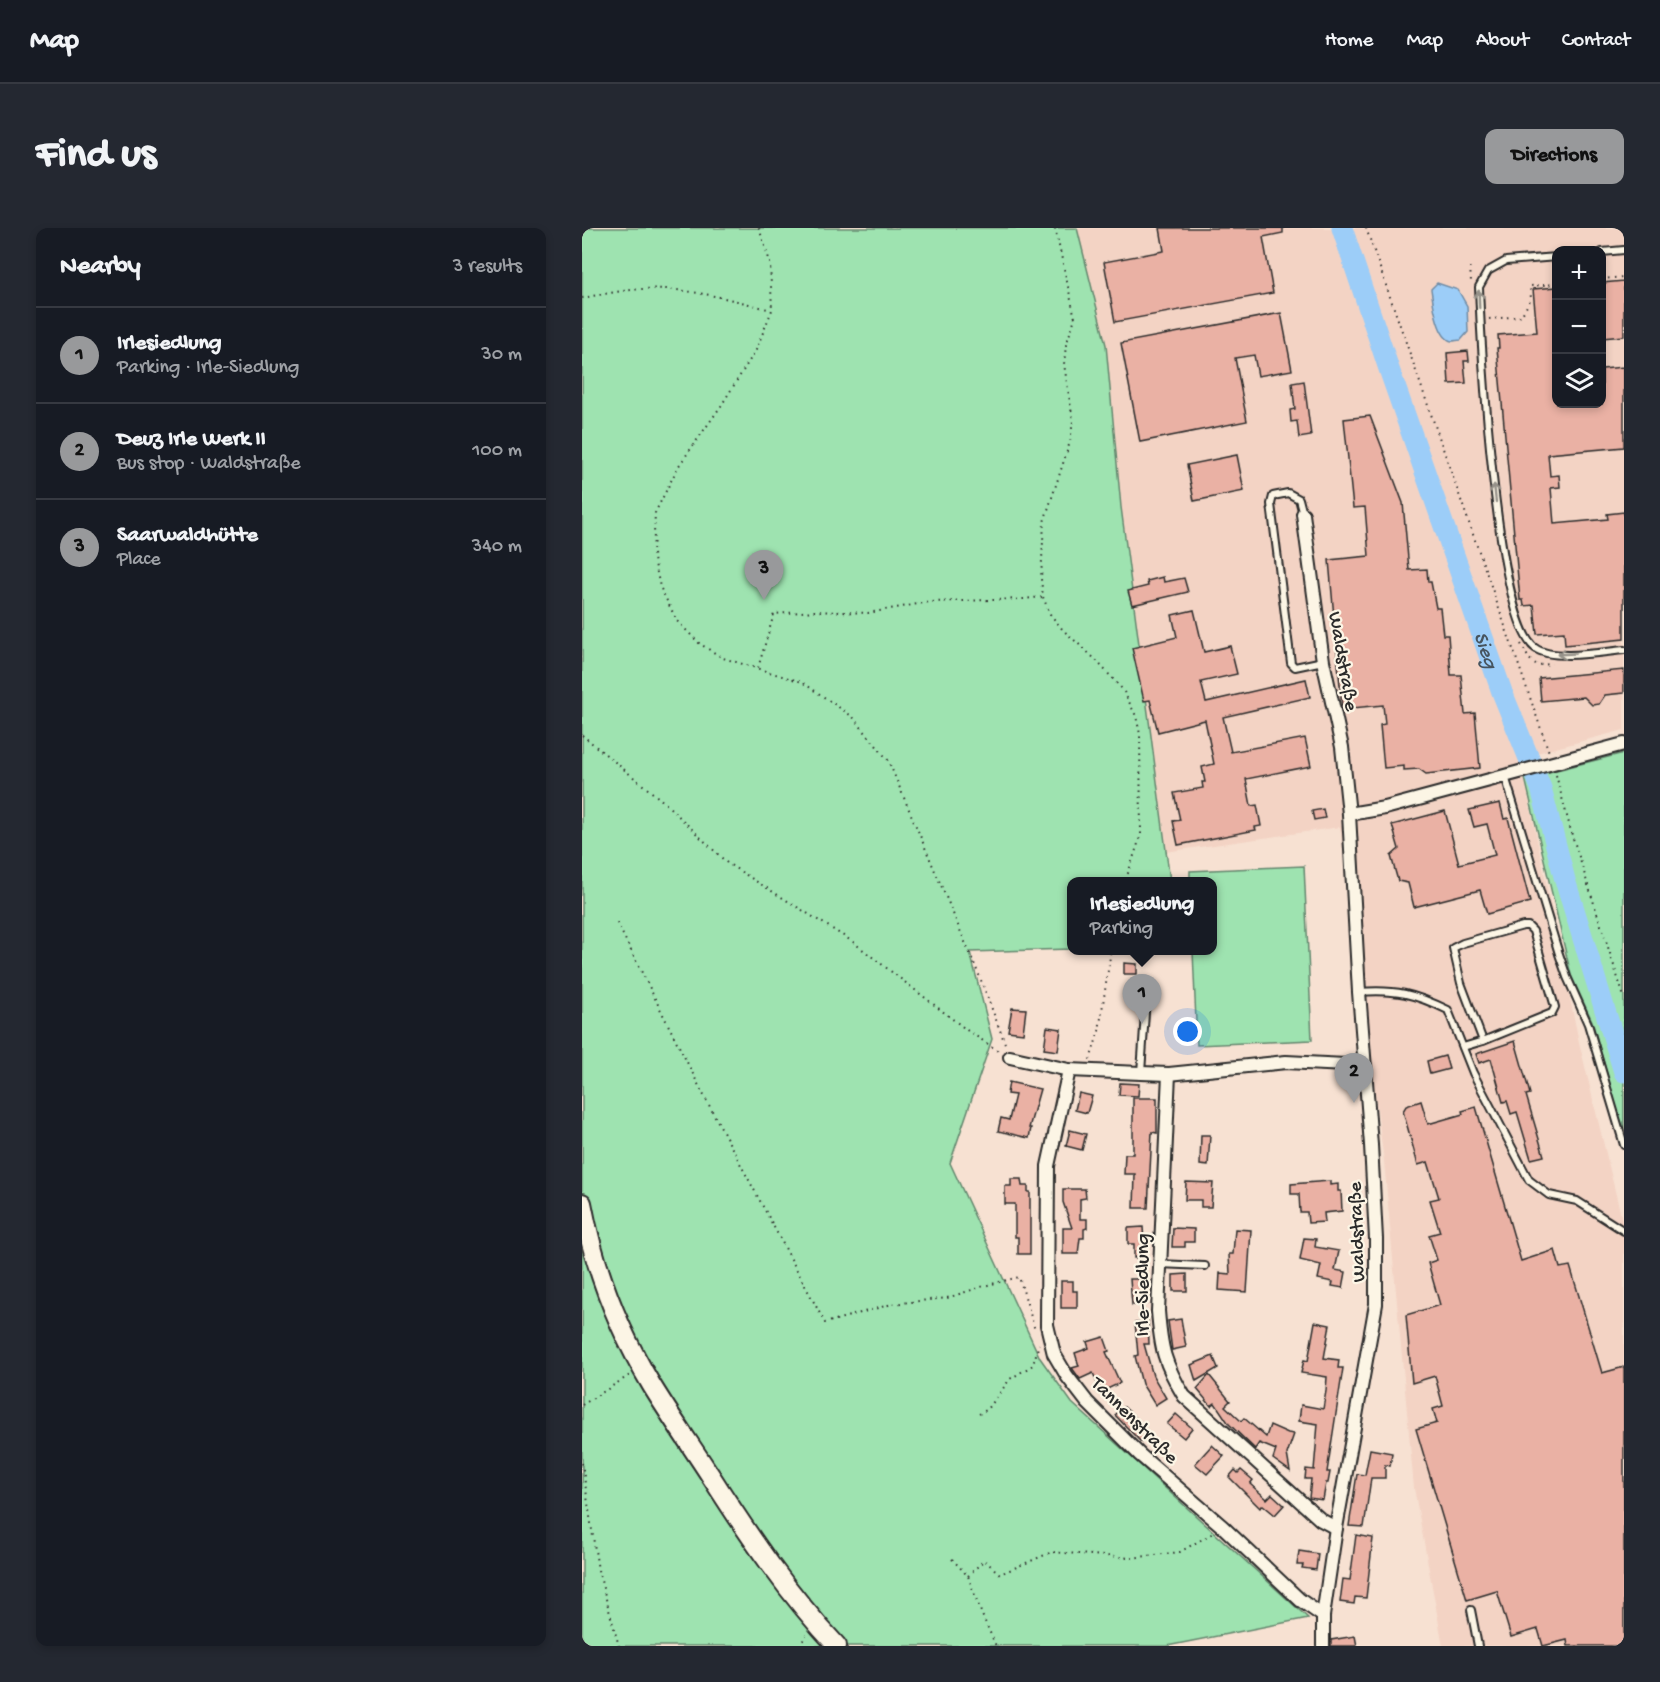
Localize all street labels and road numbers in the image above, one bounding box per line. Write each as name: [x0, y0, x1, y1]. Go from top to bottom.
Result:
street label: Waldstraße: [1322, 610, 1362, 714]
street label: Waldstraße: [1345, 1181, 1372, 1282]
street label: Irle-Siedlung: [1133, 1233, 1156, 1337]
street label: Tannenstraße: [1084, 1372, 1182, 1470]

